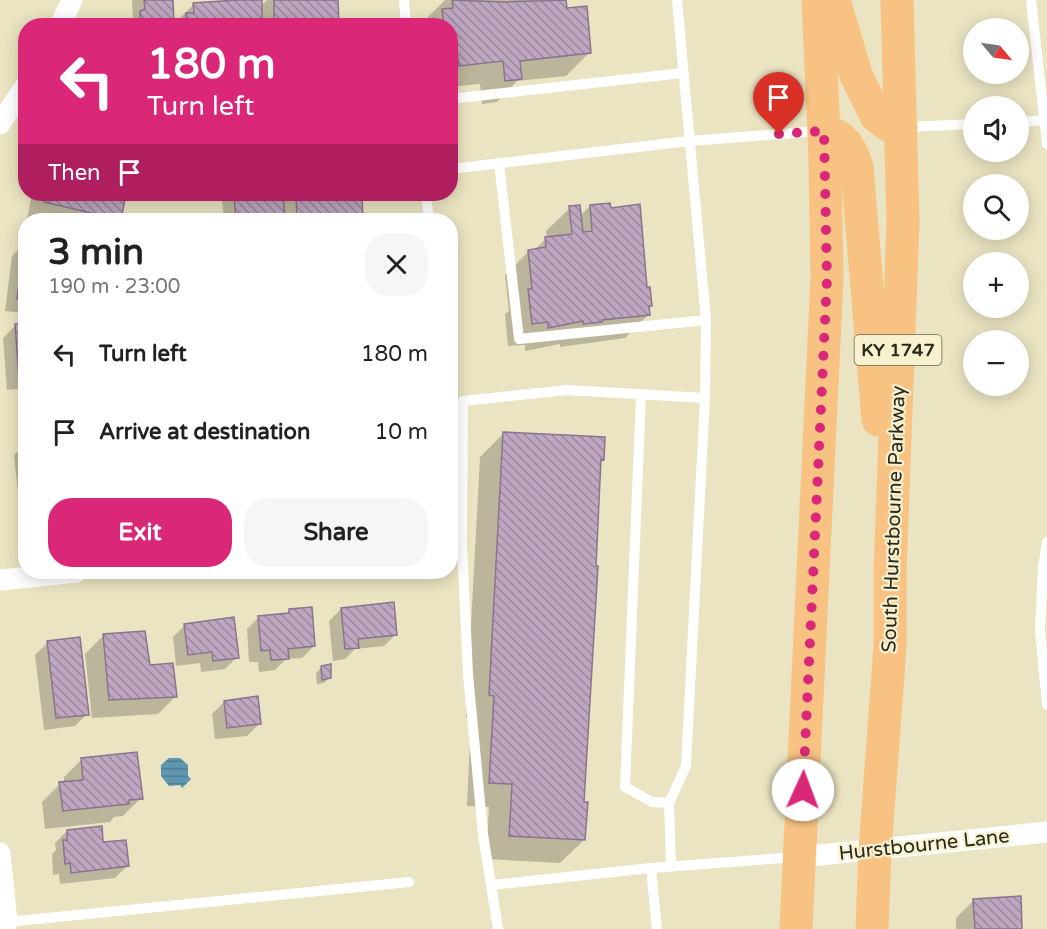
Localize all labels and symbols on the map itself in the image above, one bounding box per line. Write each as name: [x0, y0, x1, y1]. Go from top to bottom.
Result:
north arrow: [963, 18, 1029, 84]
pin: [753, 72, 804, 134]
road number: KY 1747: [854, 335, 942, 365]
street label: South Hurstbourne Parkway: [877, 385, 911, 653]
position arrow: [771, 758, 835, 822]
street label: Hurstbourne Lane: [838, 824, 1011, 866]

